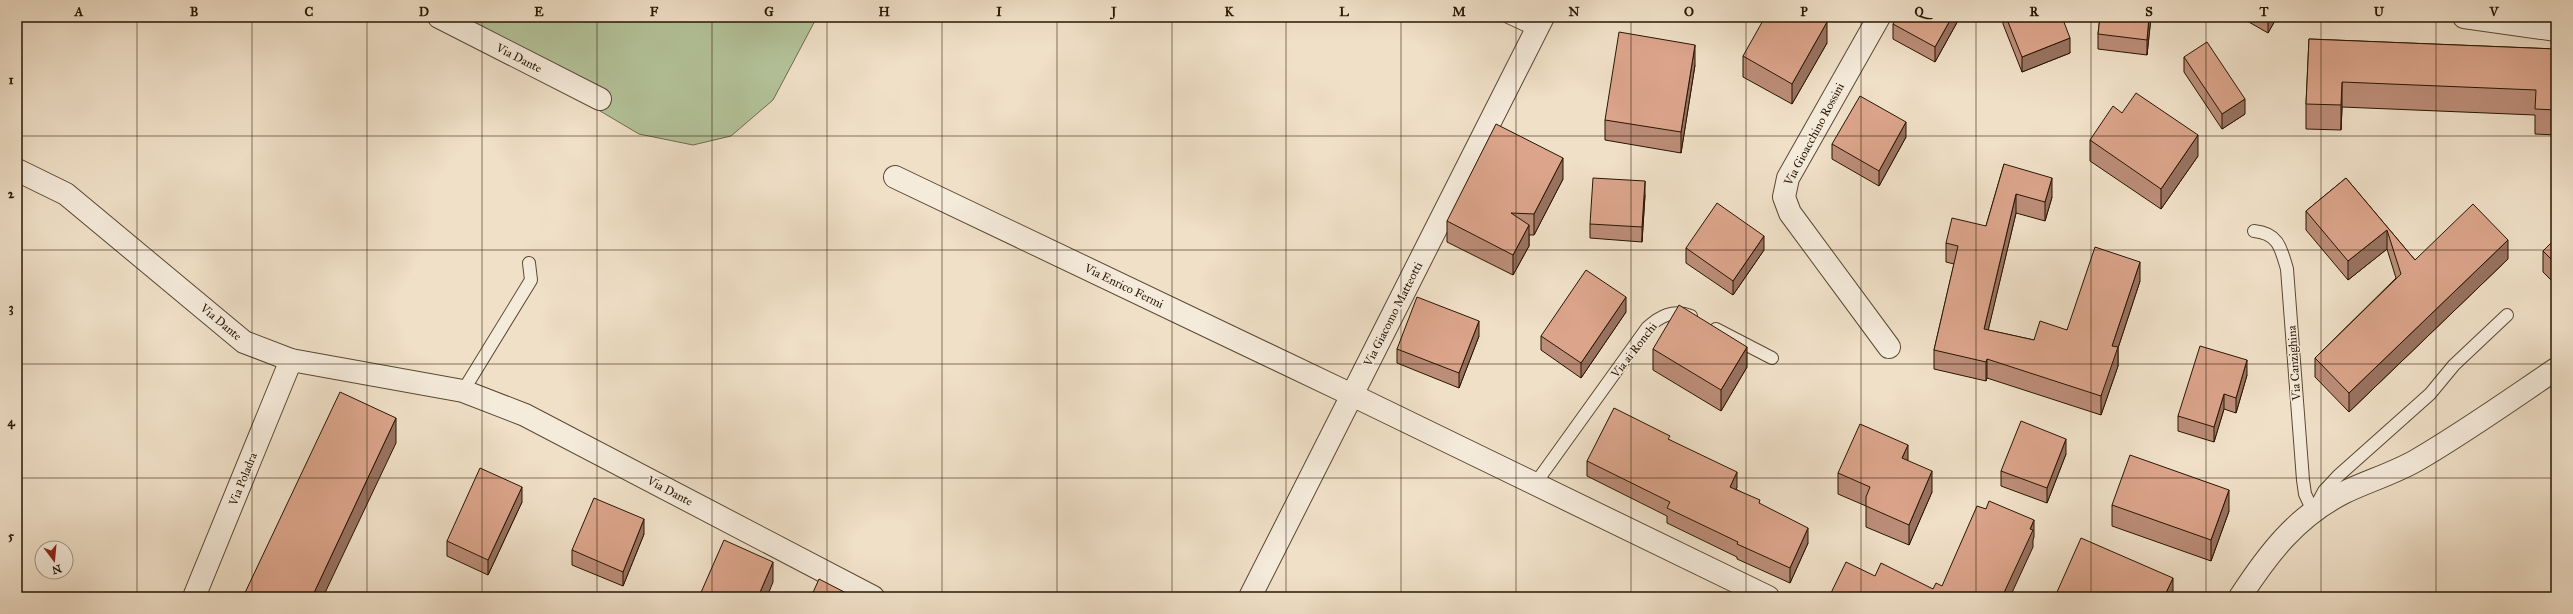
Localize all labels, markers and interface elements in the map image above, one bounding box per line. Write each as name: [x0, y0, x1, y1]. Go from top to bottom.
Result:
text: A: [74, 4, 84, 20]
text: B: [190, 4, 199, 20]
text: C: [305, 4, 314, 20]
text: D: [419, 4, 429, 20]
text: E: [534, 4, 544, 20]
text: F: [650, 4, 659, 20]
text: G: [764, 4, 774, 20]
text: H: [878, 4, 890, 20]
text: I: [996, 4, 1002, 20]
text: J: [1109, 4, 1117, 20]
text: K: [1224, 4, 1234, 20]
text: L: [1339, 4, 1349, 20]
text: M: [1452, 4, 1466, 20]
text: N: [1568, 4, 1580, 20]
text: O: [1684, 4, 1694, 20]
text: P: [1800, 4, 1808, 20]
text: Q: [1914, 4, 1933, 20]
text: R: [2029, 4, 2039, 20]
text: S: [2145, 4, 2153, 20]
text: T: [2259, 4, 2269, 20]
text: U: [2374, 4, 2385, 20]
text: V: [2488, 4, 2499, 20]
street label: Via Dante: [493, 40, 544, 75]
text: 1: [8, 72, 14, 88]
street label: Via Gioacchino Rossini: [1781, 80, 1847, 189]
text: 2: [8, 186, 15, 202]
street label: Via Giacomo Matteotti: [1360, 259, 1426, 369]
street label: Via Enrico Fermi: [1081, 260, 1167, 312]
text: 3: [8, 300, 14, 316]
street label: Via Dante: [197, 300, 244, 343]
street label: Via ai Ronchi: [1607, 319, 1660, 381]
street label: Via Canzighina: [2284, 324, 2305, 402]
text: 4: [7, 414, 15, 430]
street label: Via Poladra: [226, 450, 260, 508]
street label: Via Dante: [644, 473, 695, 509]
text: 5: [8, 528, 15, 544]
north arrow: [34, 540, 74, 580]
text: N: [50, 562, 63, 577]

